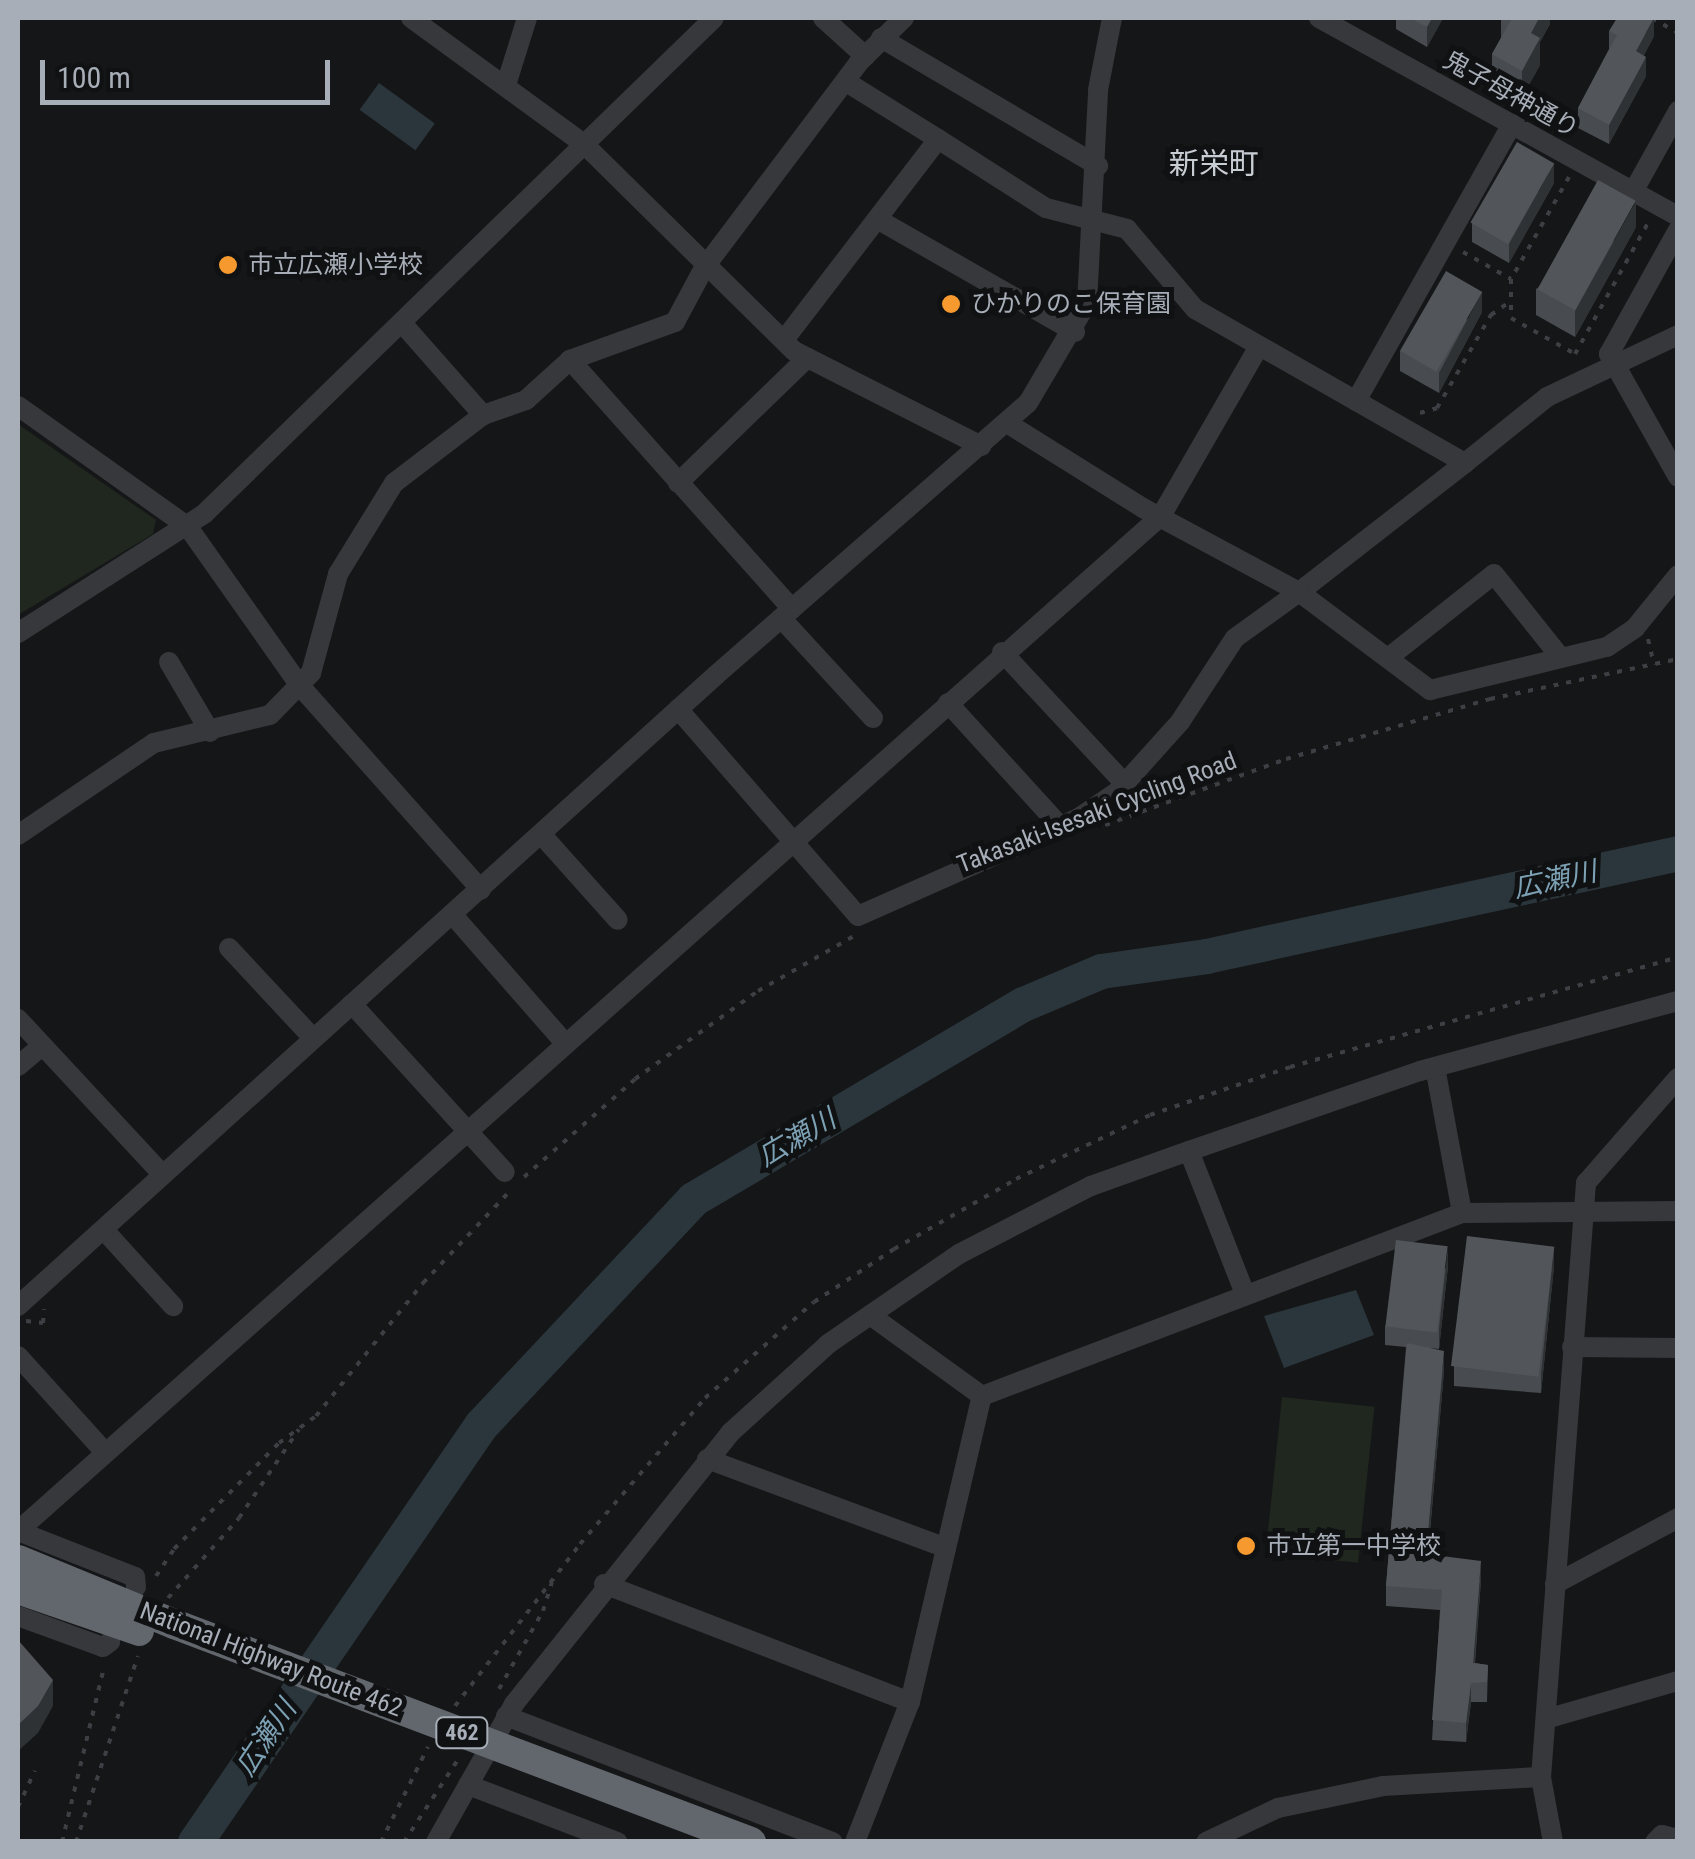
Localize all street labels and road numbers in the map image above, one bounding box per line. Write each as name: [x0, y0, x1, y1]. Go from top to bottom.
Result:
street label: 鬼子母神通り: [1438, 46, 1584, 144]
street label: Takasaki-Isesaki Cycling Road: [953, 746, 1241, 880]
street label: National Highway Route 462: [136, 1596, 406, 1724]
road number: 462: [434, 1716, 490, 1750]

